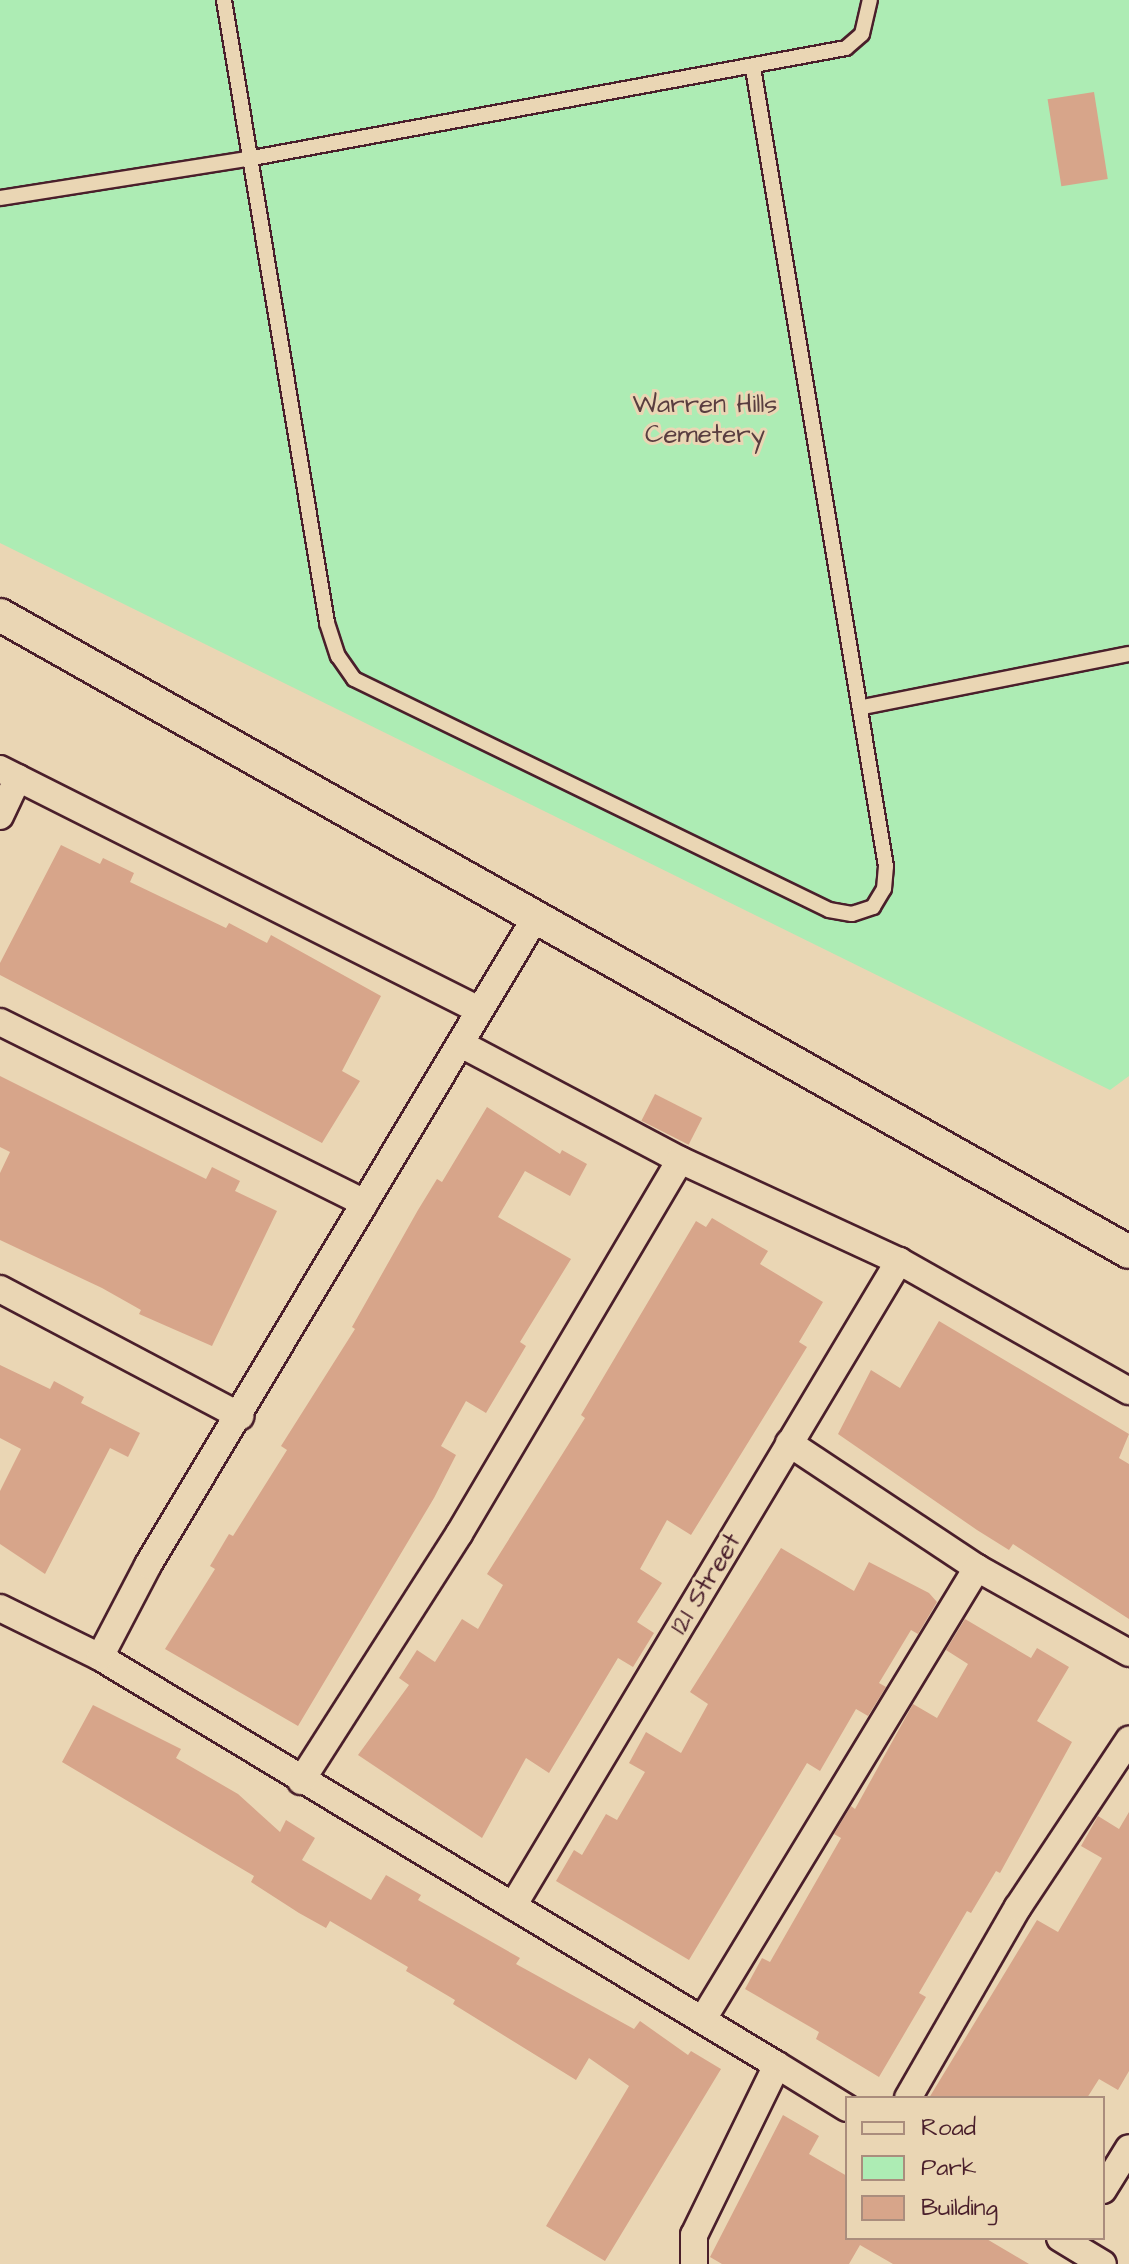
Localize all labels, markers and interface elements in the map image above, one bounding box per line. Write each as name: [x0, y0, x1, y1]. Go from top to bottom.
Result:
park label: Warren Hills Cemetery: [633, 389, 777, 450]
street label: 121 Street: [664, 1528, 748, 1640]
legend: [845, 2096, 1105, 2240]
text: Road: [921, 2111, 976, 2145]
text: Park: [921, 2151, 977, 2185]
text: Building: [921, 2191, 998, 2225]

